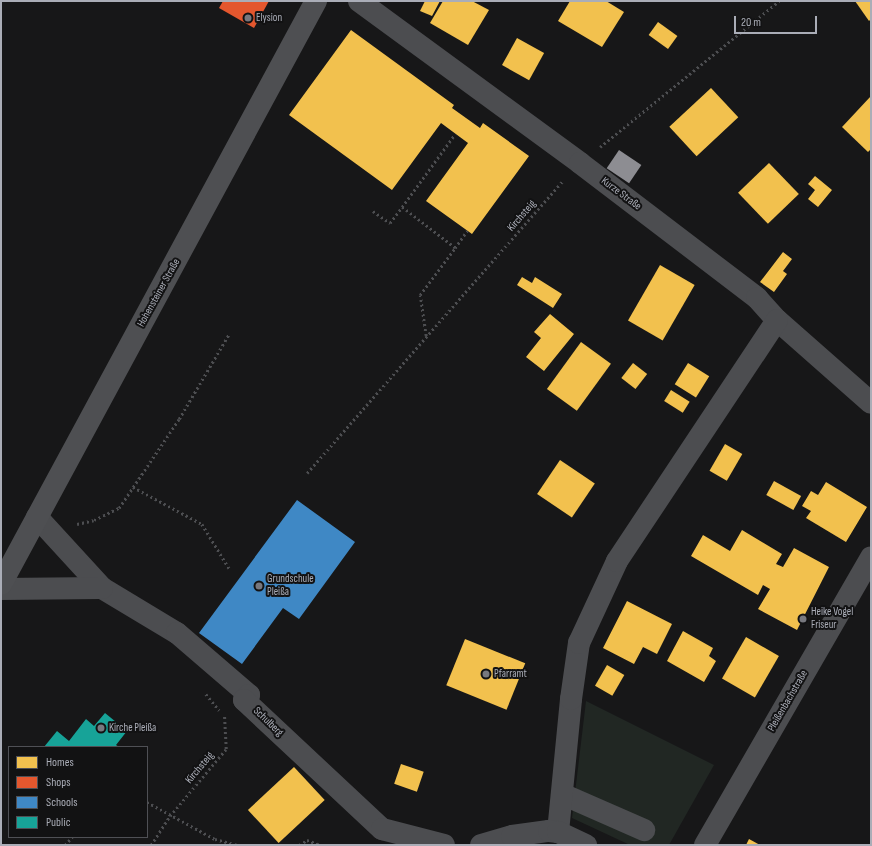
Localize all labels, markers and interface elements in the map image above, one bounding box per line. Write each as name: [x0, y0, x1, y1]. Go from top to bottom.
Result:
scale bar: [736, 8, 819, 34]
place label: Elysion: [256, 11, 282, 25]
marker: Elysion: [243, 13, 253, 23]
text: 20 m: [741, 15, 761, 30]
street label: Kurze Straße: [598, 175, 644, 213]
street label: Kirchsteig: [505, 198, 539, 234]
street label: Hohensteiner Straße: [135, 257, 183, 329]
place label: Grundschule Pleißa: [267, 573, 314, 599]
marker: Grundschule Pleißa: [254, 581, 264, 591]
place label: Heike Vogel Friseur: [811, 606, 853, 632]
marker: Heike Vogel Friseur: [798, 614, 808, 624]
place label: Pfarramt: [494, 667, 527, 681]
street label: Pleißenbachstraße: [765, 668, 811, 734]
marker: Pfarramt: [481, 669, 491, 679]
street label: Schulberg: [250, 705, 286, 739]
place label: Kirche Pleißa: [109, 721, 156, 735]
marker: Kirche Pleißa: [96, 723, 106, 733]
legend: [8, 746, 148, 838]
street label: Kirchsteig: [183, 750, 217, 786]
text: Homes: [46, 755, 74, 770]
text: Shops: [46, 775, 71, 790]
text: Schools: [46, 795, 78, 810]
text: Public: [46, 815, 71, 830]

